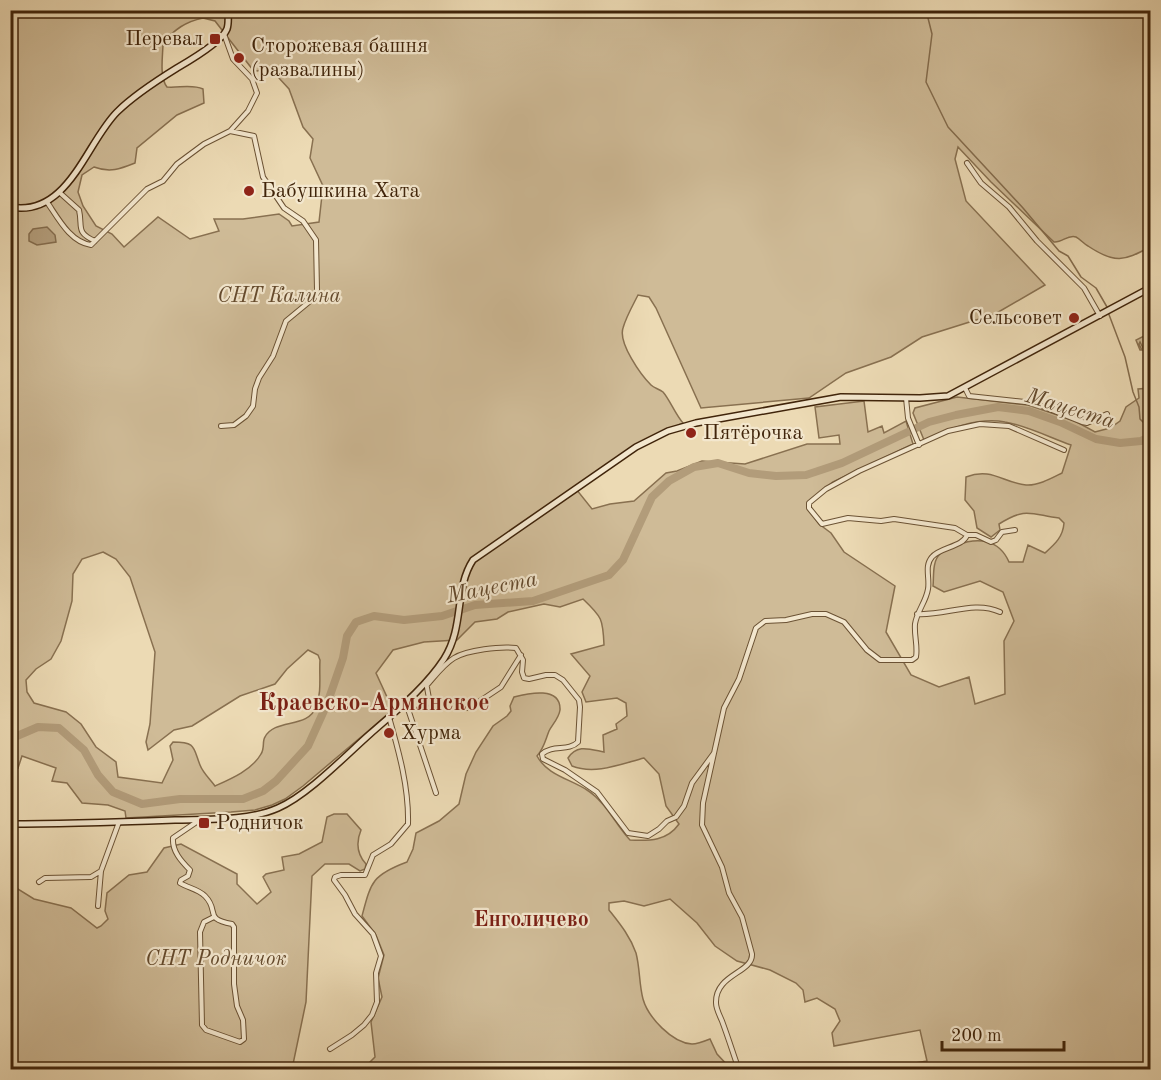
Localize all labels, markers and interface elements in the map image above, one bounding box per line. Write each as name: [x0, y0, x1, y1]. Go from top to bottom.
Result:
place label: Перевал: [125, 29, 203, 50]
marker: Перевал: [208, 32, 222, 46]
place label: Сторожевая башня (развалины): [251, 36, 428, 81]
marker: Сторожевая башня (развалины): [232, 51, 246, 65]
place label: Бабушкина Хата: [261, 181, 420, 202]
marker: Бабушкина Хата: [242, 184, 256, 198]
park label: СНТ Калина: [217, 286, 341, 307]
place label: Сельсовет: [969, 308, 1062, 329]
marker: Сельсовет: [1067, 311, 1081, 325]
water label: Мацеста: [1022, 385, 1117, 433]
place label: Пятёрочка: [703, 423, 803, 444]
marker: Пятёрочка: [684, 426, 698, 440]
water label: Мацеста: [444, 568, 539, 608]
district label: Краевско-Армянское: [258, 692, 490, 716]
place label: Хурма: [401, 723, 461, 744]
marker: Хурма: [382, 726, 396, 740]
place label: Родничок: [216, 813, 304, 834]
marker: Родничок: [197, 816, 211, 830]
district label: Енголичево: [473, 909, 589, 931]
park label: СНТ Родничок: [145, 949, 287, 970]
scale bar: [942, 1014, 1064, 1052]
text: 200 m: [951, 1027, 1002, 1045]

